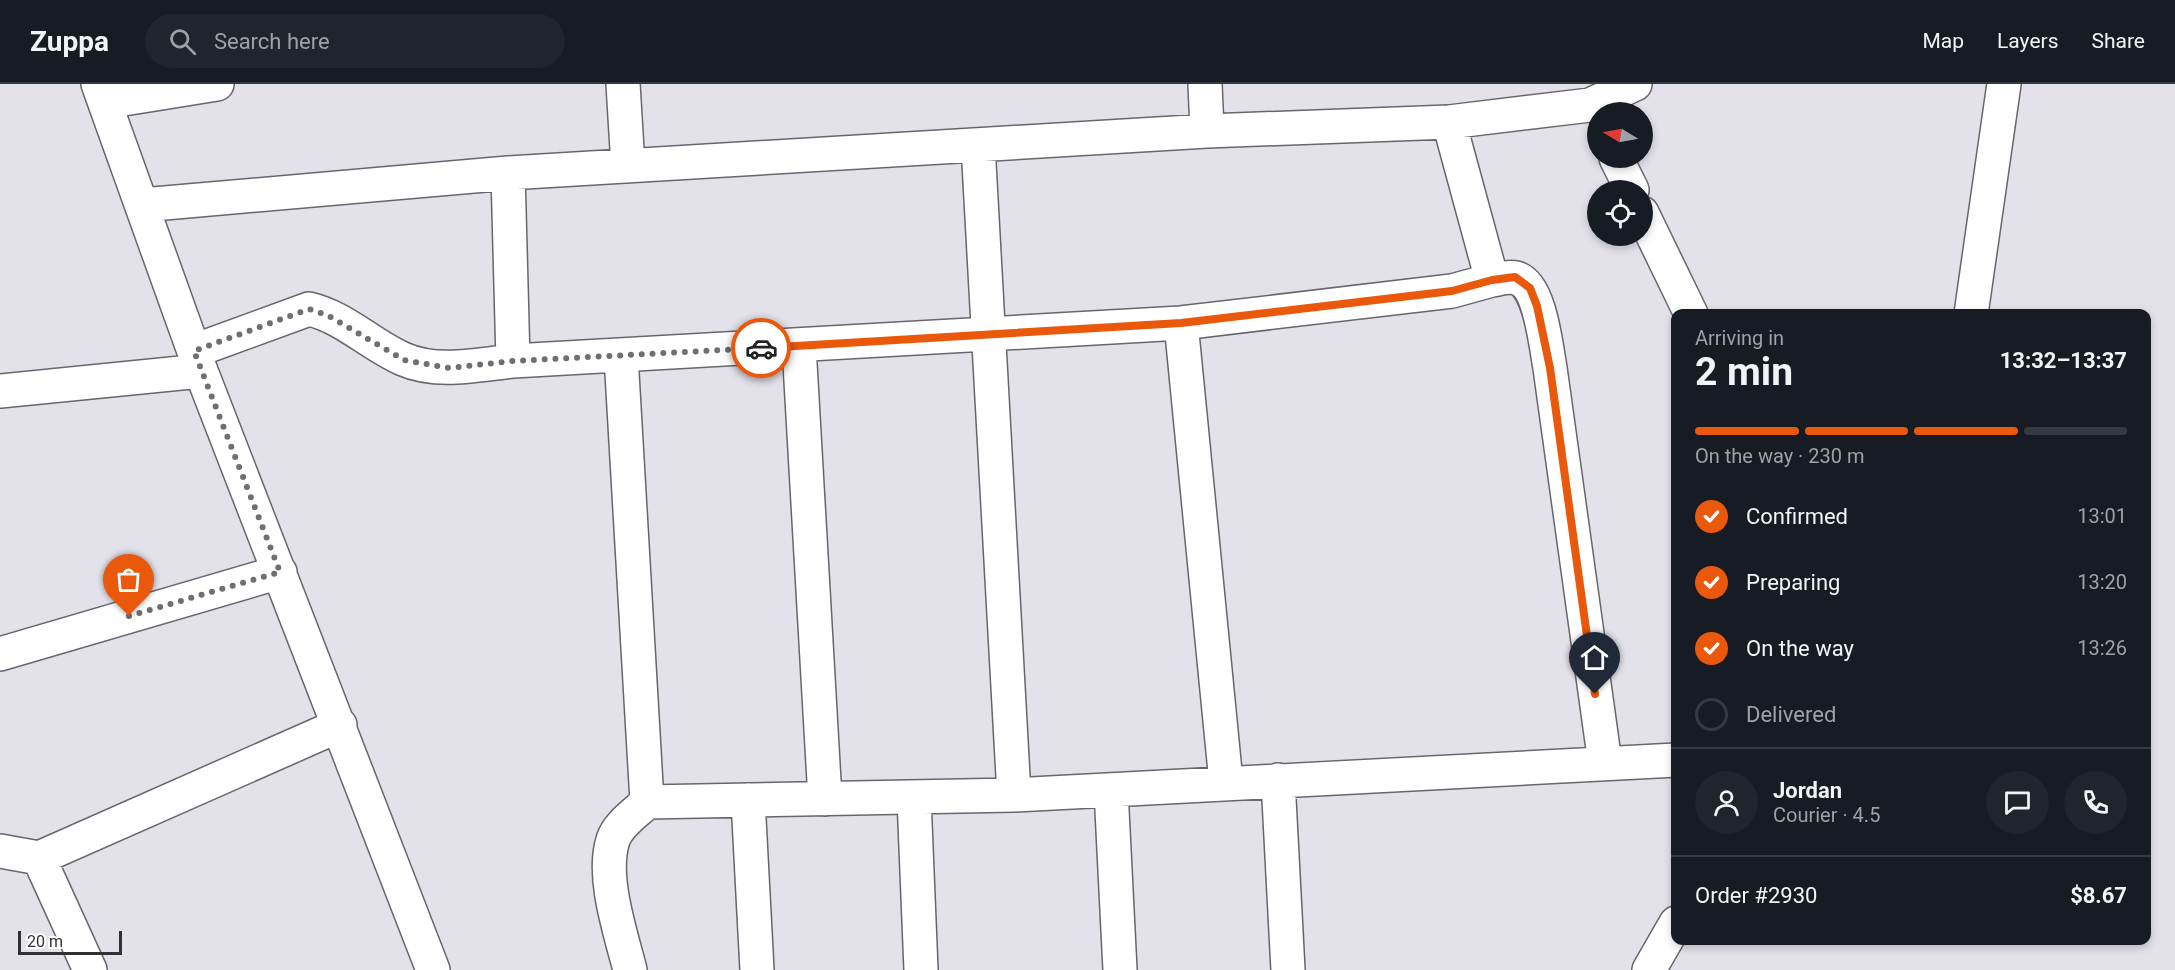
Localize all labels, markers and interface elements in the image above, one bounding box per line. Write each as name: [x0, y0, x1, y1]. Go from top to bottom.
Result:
search box: [145, 14, 565, 68]
text: Zuppa: [30, 25, 109, 58]
icon: search: [166, 25, 199, 58]
text: Search here: [214, 29, 330, 54]
text: Map: [1922, 29, 1964, 53]
text: Layers: [1997, 29, 2058, 53]
text: Share: [2091, 29, 2145, 53]
north arrow: [1587, 102, 1653, 168]
map controls: [1587, 102, 1653, 246]
button: locate: [1587, 180, 1653, 246]
courier: [731, 318, 791, 378]
text: Arriving in: [1695, 326, 1784, 350]
icon: car: [745, 332, 778, 365]
text: 13:32–13:37: [2000, 348, 2127, 373]
text: 2 min: [1695, 349, 1793, 395]
text: On the way · 230 m: [1695, 444, 1864, 468]
icon: check: [1695, 500, 1728, 533]
text: Confirmed: [1746, 504, 1848, 529]
text: 13:01: [2077, 504, 2127, 528]
pin: [103, 554, 154, 616]
icon: bag: [112, 563, 145, 596]
icon: check: [1695, 566, 1728, 599]
text: Preparing: [1746, 570, 1840, 595]
text: 13:20: [2077, 570, 2127, 594]
pin: [1569, 632, 1620, 694]
icon: check: [1695, 632, 1728, 665]
text: On the way: [1746, 636, 1854, 661]
text: 13:26: [2077, 636, 2127, 660]
icon: home: [1578, 641, 1611, 674]
text: Delivered: [1746, 702, 1836, 727]
button: person: [1695, 771, 1758, 834]
button: chat: [1986, 771, 2049, 834]
button: phone: [2064, 771, 2127, 834]
text: Jordan: [1773, 778, 1842, 803]
text: Courier · 4.5: [1773, 803, 1880, 827]
text: Order #2930: [1695, 883, 1817, 908]
text: $8.67: [2070, 883, 2127, 908]
scale bar: [18, 928, 122, 956]
text: 20 m: [27, 932, 63, 951]

